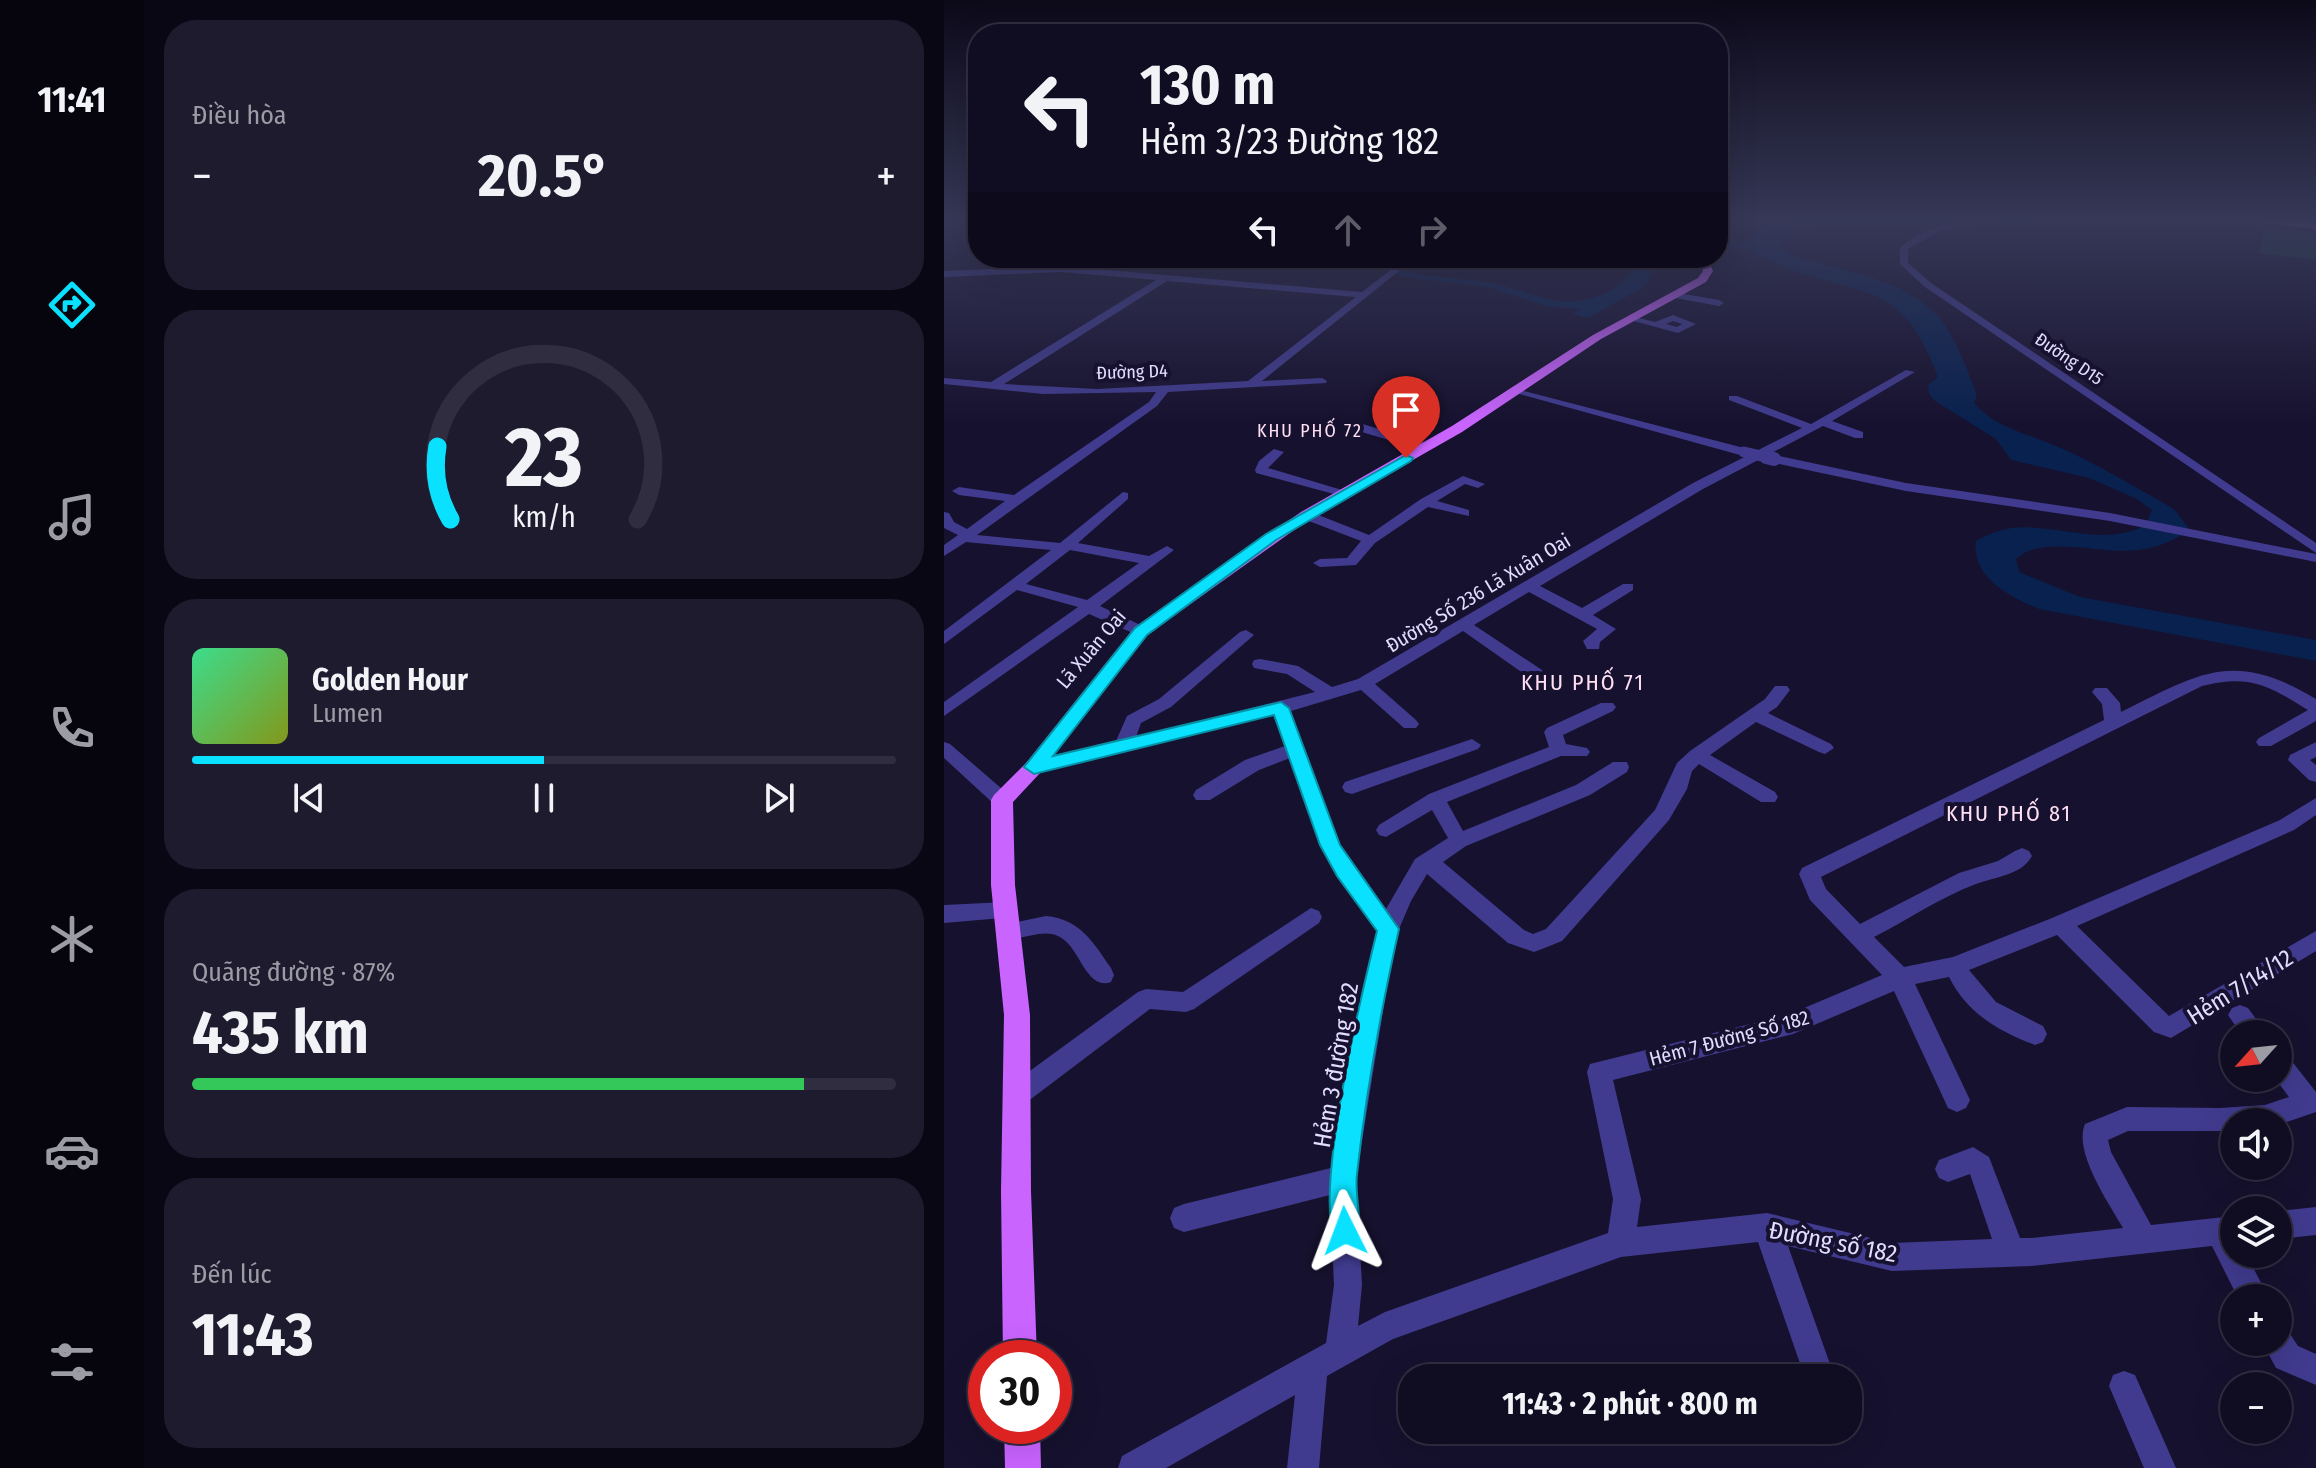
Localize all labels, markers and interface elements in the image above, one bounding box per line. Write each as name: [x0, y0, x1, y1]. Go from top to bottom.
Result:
text: 130 m: [1140, 52, 1275, 119]
icon: left: [1008, 56, 1112, 160]
text: 11:41: [37, 78, 107, 122]
text: Điều hòa: [192, 100, 286, 131]
text: Hẻm 3/23 Đường 182: [1140, 120, 1439, 164]
text: 20.5°: [478, 140, 610, 212]
text: −: [192, 150, 212, 203]
text: +: [876, 150, 896, 203]
icon: left: [1242, 208, 1286, 252]
icon: ahead: [1326, 208, 1370, 252]
icon: right: [1410, 208, 1454, 252]
icon: directions: [44, 277, 100, 333]
street label: Đường D15: [2031, 328, 2107, 390]
street label: Đường D4: [1096, 360, 1168, 384]
pin: [1372, 376, 1440, 458]
icon: arrive: [1384, 388, 1428, 432]
text: 23: [504, 408, 583, 508]
district label: KHU PHỐ 72: [1257, 417, 1363, 442]
icon: music: [44, 489, 100, 545]
text: km/h: [512, 501, 576, 536]
street label: Đường Số 236 Lã Xuân Oai: [1381, 528, 1575, 658]
street label: Lã Xuân Oai: [1051, 605, 1131, 693]
text: Golden Hour: [312, 662, 468, 698]
district label: KHU PHỐ 71: [1521, 666, 1645, 696]
text: Lumen: [312, 698, 383, 729]
icon: phone: [44, 700, 100, 756]
icon: previous: [287, 776, 331, 820]
icon: pause: [522, 776, 566, 820]
icon: next: [757, 776, 801, 820]
district label: KHU PHỐ 81: [1946, 797, 2072, 827]
icon: climate: [44, 911, 100, 967]
street label: Hẻm 7/14/12: [2182, 944, 2298, 1030]
text: Quãng đường · 87%: [192, 957, 395, 988]
street label: Hẻm 3 đường 182: [1308, 980, 1364, 1150]
text: 435 km: [192, 997, 369, 1069]
street label: Hẻm 7 Đường Số 182: [1646, 1005, 1812, 1071]
north arrow: [2220, 1020, 2292, 1092]
map controls: [2220, 1020, 2292, 1444]
button: sound: [2220, 1108, 2292, 1180]
icon: car: [44, 1123, 100, 1179]
position arrow: [1303, 1189, 1387, 1273]
button: layers: [2220, 1196, 2292, 1268]
street label: Đường số 182: [1767, 1216, 1899, 1268]
text: Đến lúc: [192, 1259, 272, 1290]
button: +: [2220, 1284, 2292, 1356]
text: 11:43: [192, 1299, 314, 1371]
icon: filters: [44, 1334, 100, 1390]
speed limit sign: 30: [968, 1340, 1072, 1444]
button: −: [2220, 1372, 2292, 1444]
text: 11:43 · 2 phút · 800 m: [1502, 1386, 1758, 1422]

